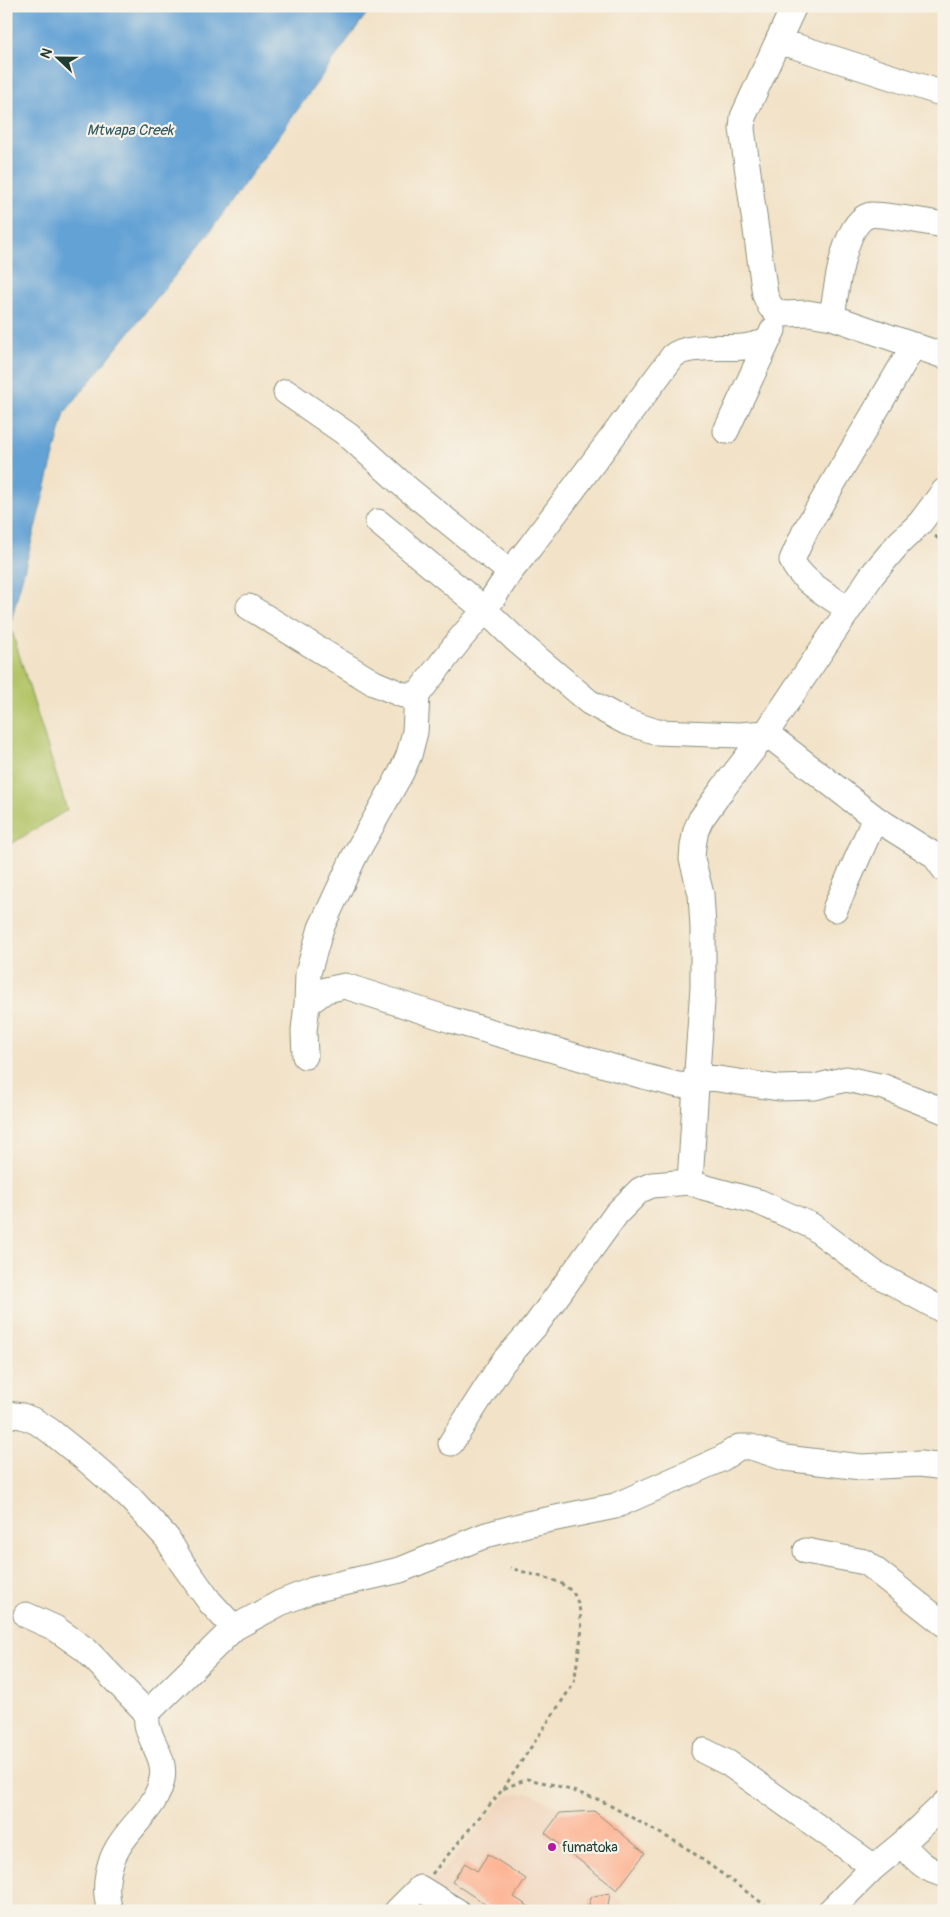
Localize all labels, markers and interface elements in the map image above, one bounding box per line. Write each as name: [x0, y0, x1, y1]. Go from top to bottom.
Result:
north arrow: [32, 32, 82, 82]
text: N: [37, 46, 56, 61]
water label: Mtwapa Creek: [87, 121, 175, 140]
place label: fumatoka: [562, 1839, 618, 1856]
marker: fumatoka: [546, 1841, 558, 1853]

